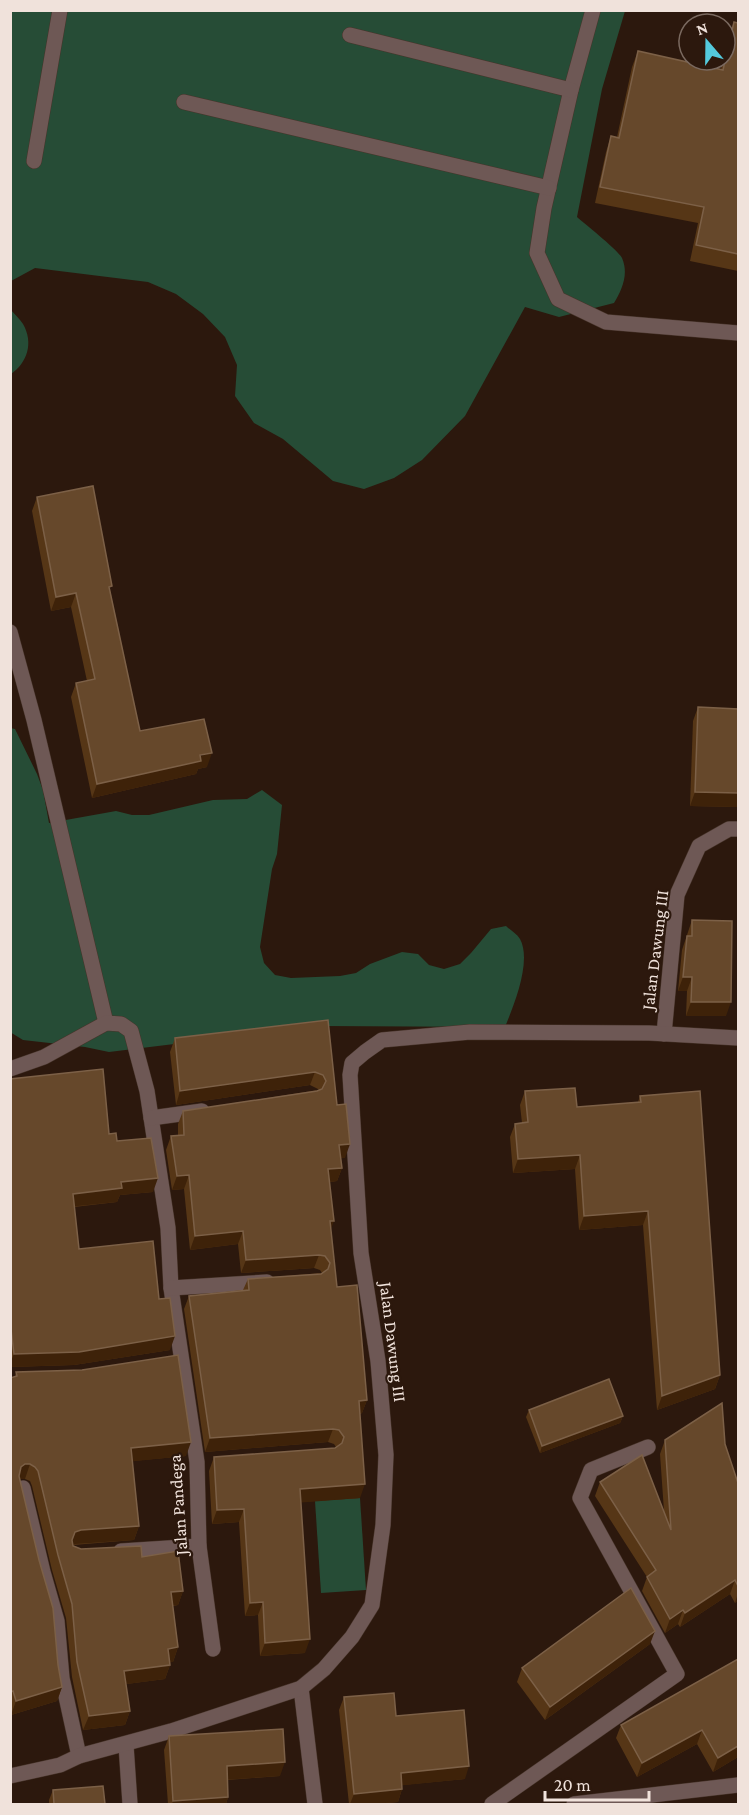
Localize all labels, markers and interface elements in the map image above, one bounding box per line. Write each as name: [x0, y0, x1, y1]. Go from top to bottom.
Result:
north arrow: [677, 12, 737, 72]
text: N: [694, 18, 710, 38]
street label: Jalan Dawung III: [637, 889, 672, 1013]
street label: Jalan Dawung III: [375, 1279, 410, 1403]
street label: Jalan Pandega: [165, 1454, 192, 1558]
scale bar: [545, 1764, 648, 1802]
text: 20 m: [554, 1775, 591, 1795]

